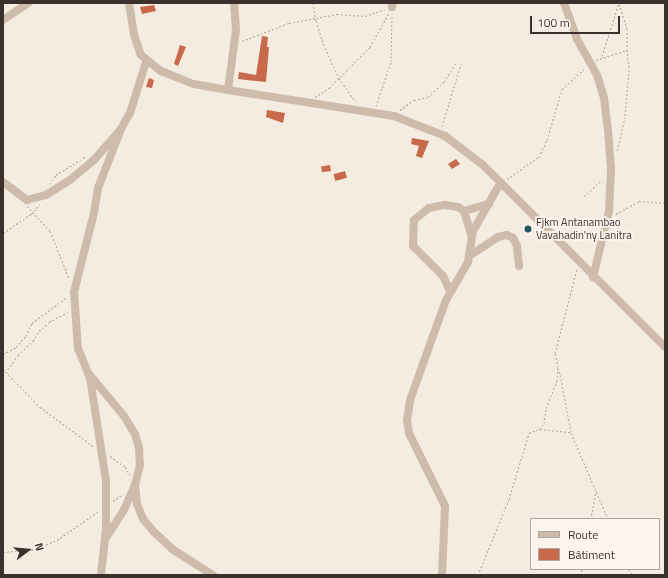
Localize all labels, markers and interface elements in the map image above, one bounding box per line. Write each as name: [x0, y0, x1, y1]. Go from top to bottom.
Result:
scale bar: [532, 8, 622, 34]
text: 100 m: [537, 13, 570, 32]
place label: Fjkm Antanambao Vavahadin'ny Lanitra: [536, 216, 632, 242]
marker: Fjkm Antanambao Vavahadin'ny Lanitra: [523, 224, 533, 234]
legend: [530, 518, 660, 570]
text: Route: [568, 525, 598, 544]
north arrow: [8, 530, 48, 570]
text: N: [31, 541, 48, 553]
text: Bâtiment: [568, 545, 615, 564]

